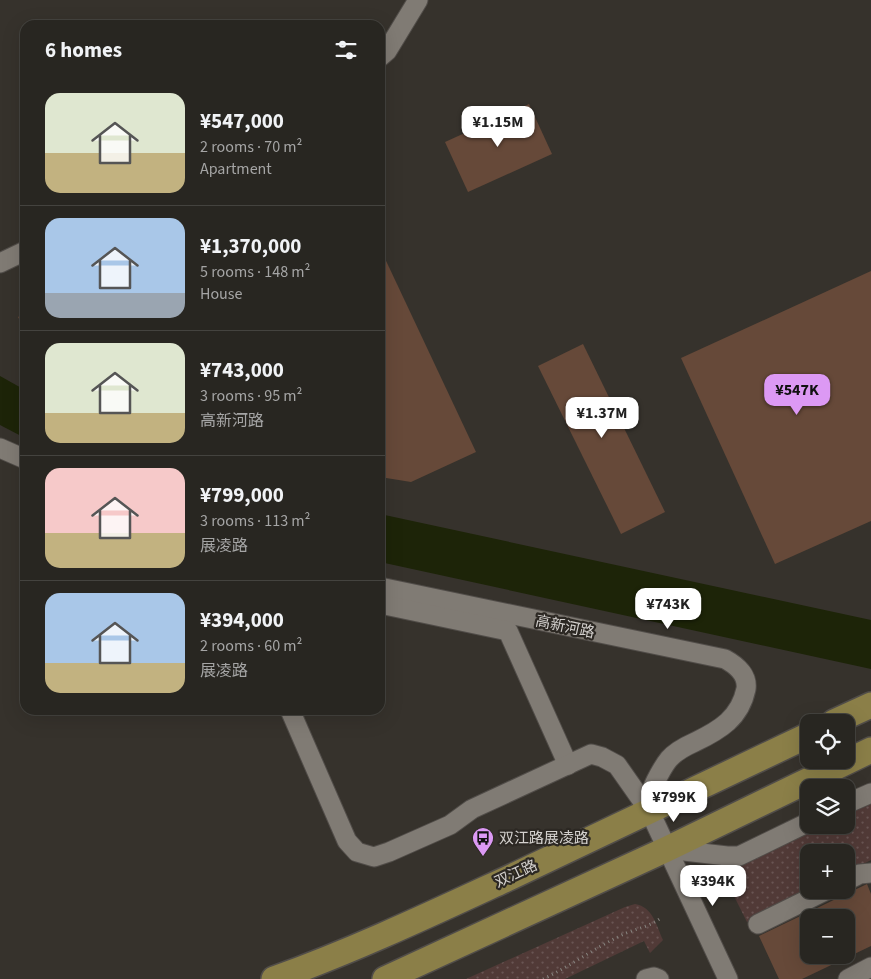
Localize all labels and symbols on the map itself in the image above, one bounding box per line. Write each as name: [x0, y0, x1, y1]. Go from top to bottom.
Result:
pin: ¥1.15M: [457, 106, 539, 148]
pin: ¥547K: [762, 374, 832, 416]
pin: ¥1.37M: [561, 396, 643, 439]
pin: ¥743K: [633, 588, 703, 630]
street label: 高新河路: [533, 610, 597, 644]
pin: ¥799K: [639, 780, 709, 823]
bus stop icon: 双江路展凌路: [471, 826, 495, 857]
place label: 双江路展凌路: [499, 828, 589, 849]
street label: 双江路: [491, 855, 541, 893]
pin: ¥394K: [678, 864, 748, 907]

